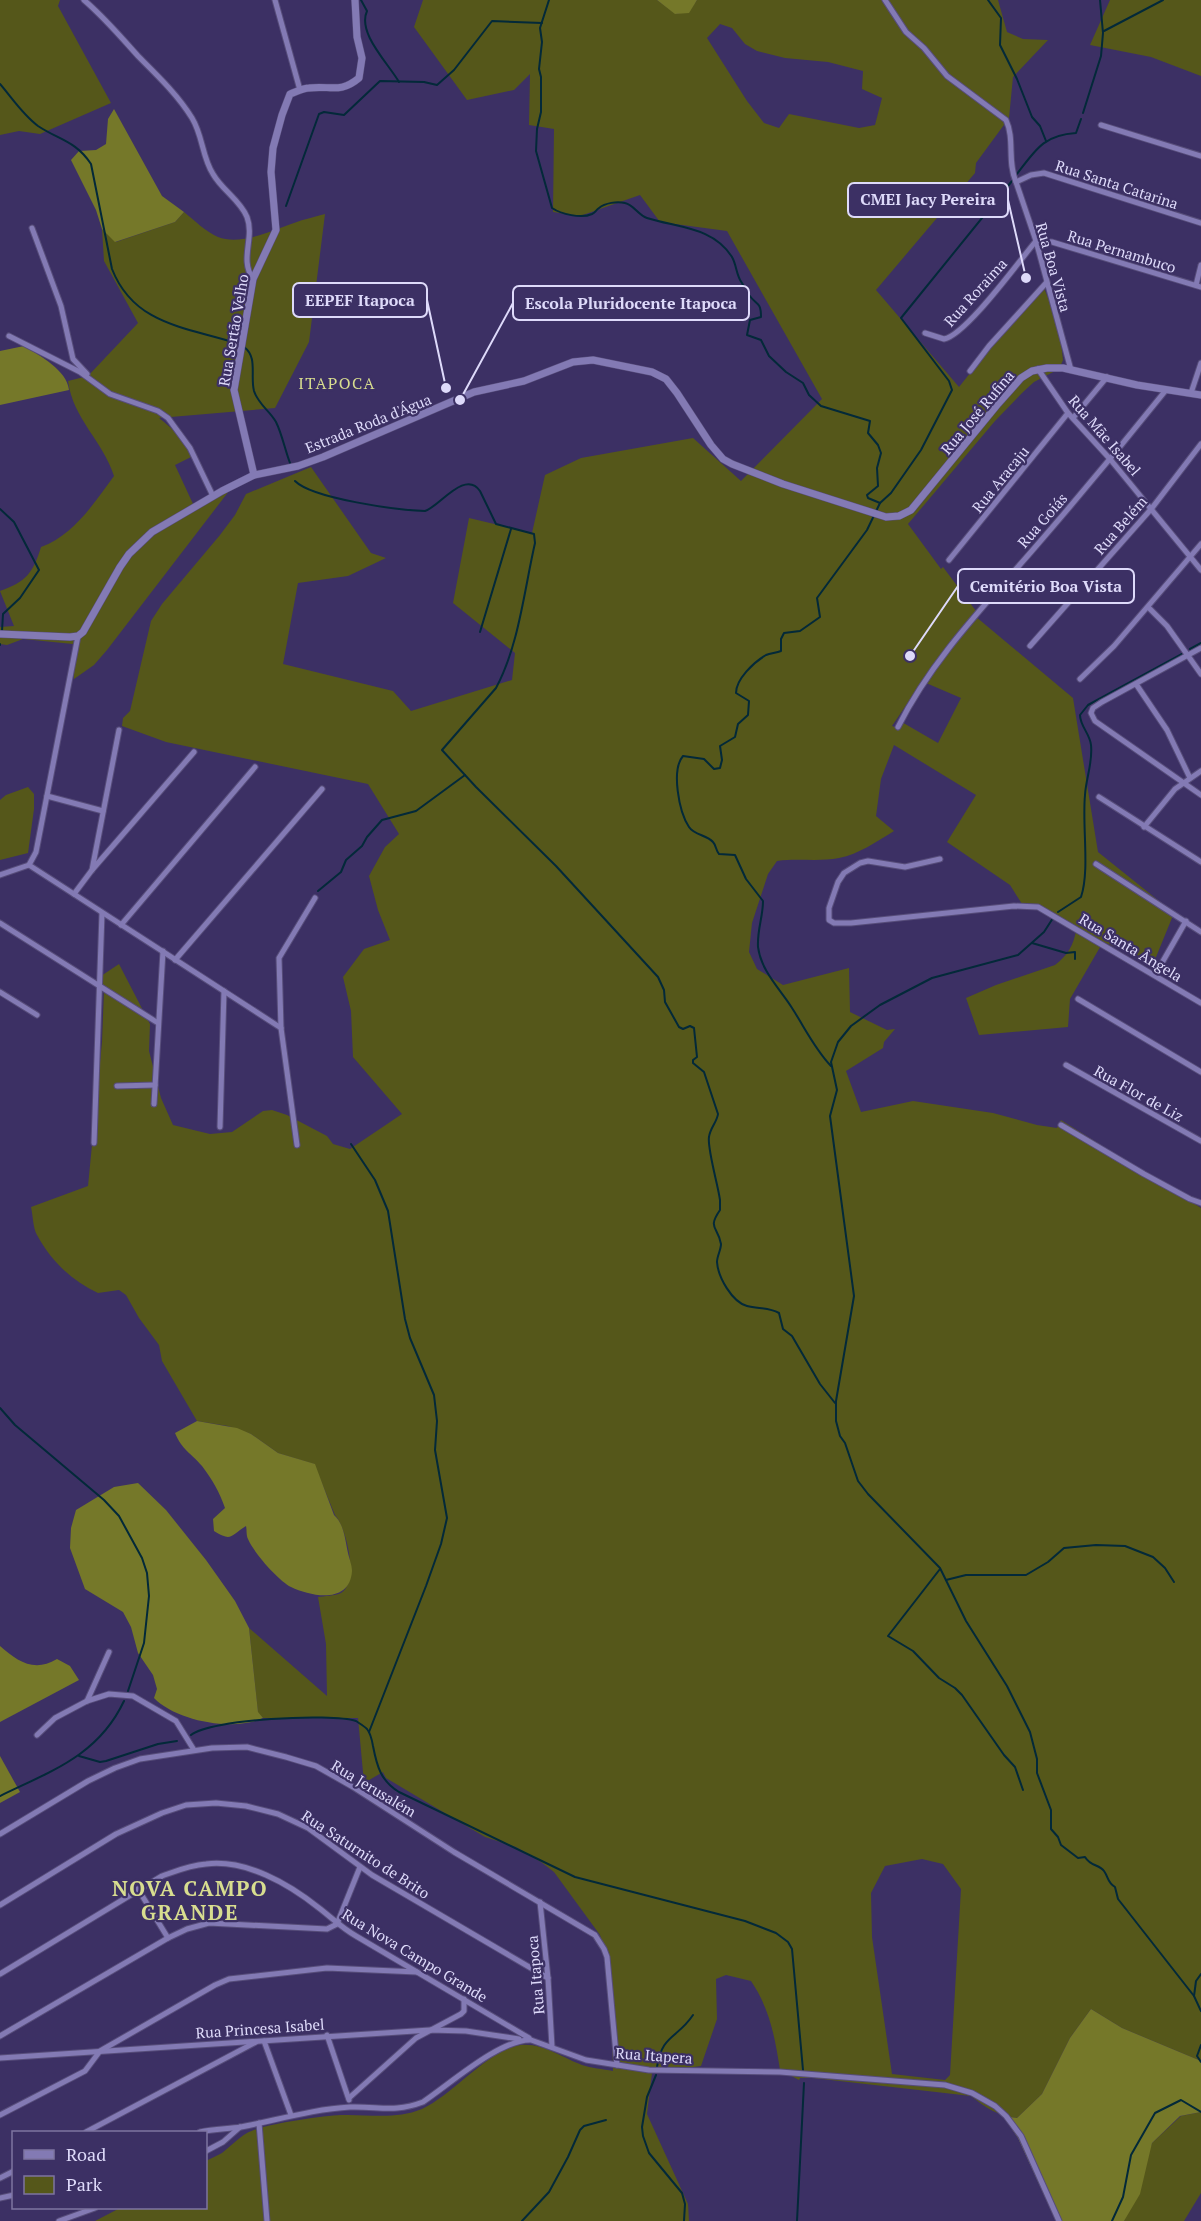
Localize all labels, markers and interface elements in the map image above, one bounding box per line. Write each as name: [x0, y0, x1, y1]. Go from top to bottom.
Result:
street label: Rua Santa Catarina: [1053, 155, 1181, 213]
callout: CMEI Jacy Pereira: [848, 183, 1008, 217]
text: CMEI Jacy Pereira: [860, 188, 996, 210]
street label: Rua Boa Vista: [1032, 220, 1076, 314]
street label: Rua Pernambuco: [1065, 225, 1179, 277]
street label: Rua Roraima: [939, 253, 1011, 330]
street label: Rua Sertão Velho: [213, 272, 253, 388]
callout: EEPEF Itapoca: [293, 283, 427, 317]
callout: Escola Pluridocente Itapoca: [513, 286, 749, 320]
text: EEPEF Itapoca: [305, 289, 415, 311]
text: Escola Pluridocente Itapoca: [525, 292, 737, 314]
street label: Rua José Rufina: [936, 365, 1018, 458]
district label: ITAPOCA: [298, 372, 376, 394]
street label: Estrada Roda d'Água: [302, 388, 434, 457]
street label: Rua Mãe Isabel: [1064, 390, 1146, 480]
street label: Rua Aracaju: [967, 441, 1033, 516]
street label: Rua Goiás: [1013, 488, 1071, 552]
street label: Rua Belém: [1089, 492, 1151, 558]
callout: Cemitério Boa Vista: [958, 569, 1134, 603]
text: Cemitério Boa Vista: [970, 575, 1122, 597]
street label: Rua Santa Ângela: [1076, 908, 1187, 986]
street label: Rua Flor de Liz: [1091, 1060, 1187, 1126]
street label: Rua Jerusalém: [328, 1755, 420, 1821]
street label: Rua Saturnito de Brito: [298, 1805, 434, 1903]
district label: NOVA CAMPO GRANDE: [112, 1874, 268, 1926]
street label: Rua Nova Campo Grande: [339, 1904, 491, 2006]
street label: Rua Itapoca: [522, 1934, 548, 2015]
street label: Rua Princesa Isabel: [195, 2014, 325, 2042]
street label: Rua Itapera: [615, 2042, 694, 2068]
legend: [12, 2131, 207, 2209]
text: Road: [66, 2142, 106, 2166]
text: Park: [66, 2172, 103, 2196]

